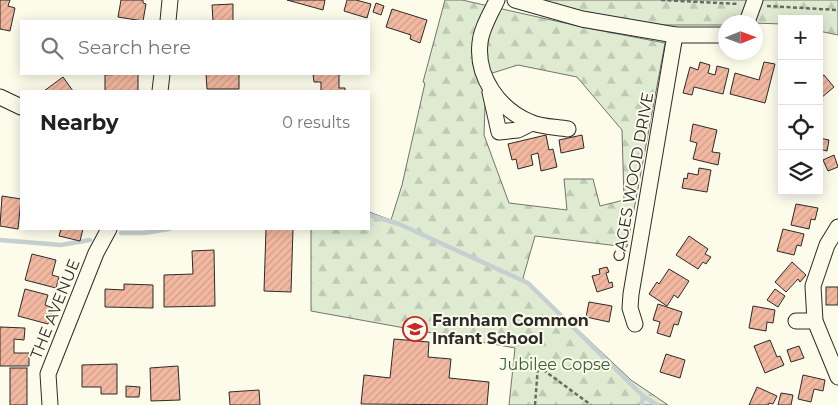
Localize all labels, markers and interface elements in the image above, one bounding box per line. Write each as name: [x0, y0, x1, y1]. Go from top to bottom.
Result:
north arrow: [718, 15, 763, 60]
map controls: [778, 15, 823, 195]
button: +: [778, 15, 823, 60]
search box: [20, 20, 370, 75]
icon: search: [38, 34, 66, 62]
text: Search here: [78, 36, 191, 59]
button: −: [778, 60, 823, 105]
street label: CAGES WOOD DRIVE: [609, 91, 657, 263]
button: locate: [778, 105, 823, 150]
text: Nearby: [40, 110, 119, 135]
text: 0 results: [282, 113, 350, 132]
button: layers: [778, 150, 823, 195]
street label: THE AVENUE: [26, 256, 84, 362]
place label: Farnham Common Infant School: [432, 311, 589, 348]
school or university icon: Farnham Common Infant School: [402, 316, 428, 342]
park label: Jubilee Copse: [498, 355, 611, 374]

